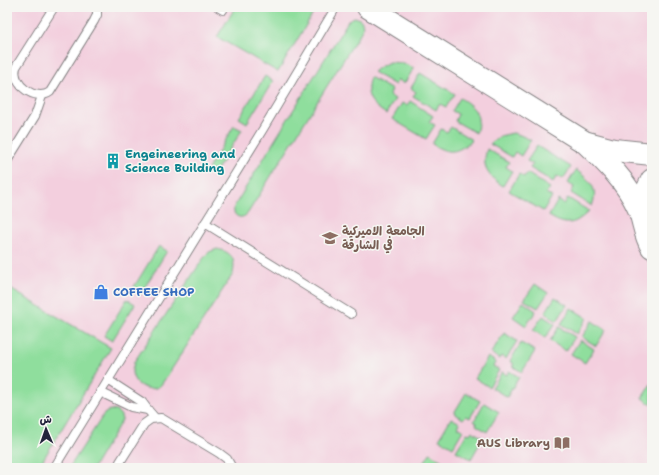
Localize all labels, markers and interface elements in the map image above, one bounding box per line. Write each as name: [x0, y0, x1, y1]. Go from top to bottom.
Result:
place label: Engeineering and Science Building: [125, 146, 236, 176]
building icon: Engeineering and Science Building: [104, 152, 122, 170]
place label: الجامعة الاميركية في الشارقة: [342, 223, 425, 254]
school or university icon: الجامعة الاميركية في الشارقة: [321, 229, 339, 247]
shop icon: COFFEE SHOP: [92, 283, 110, 301]
place label: COFFEE SHOP: [113, 284, 195, 300]
north arrow: [26, 409, 66, 449]
text: ش: [39, 412, 52, 427]
library icon: AUS Library: [553, 434, 571, 452]
place label: AUS Library: [477, 435, 550, 451]

